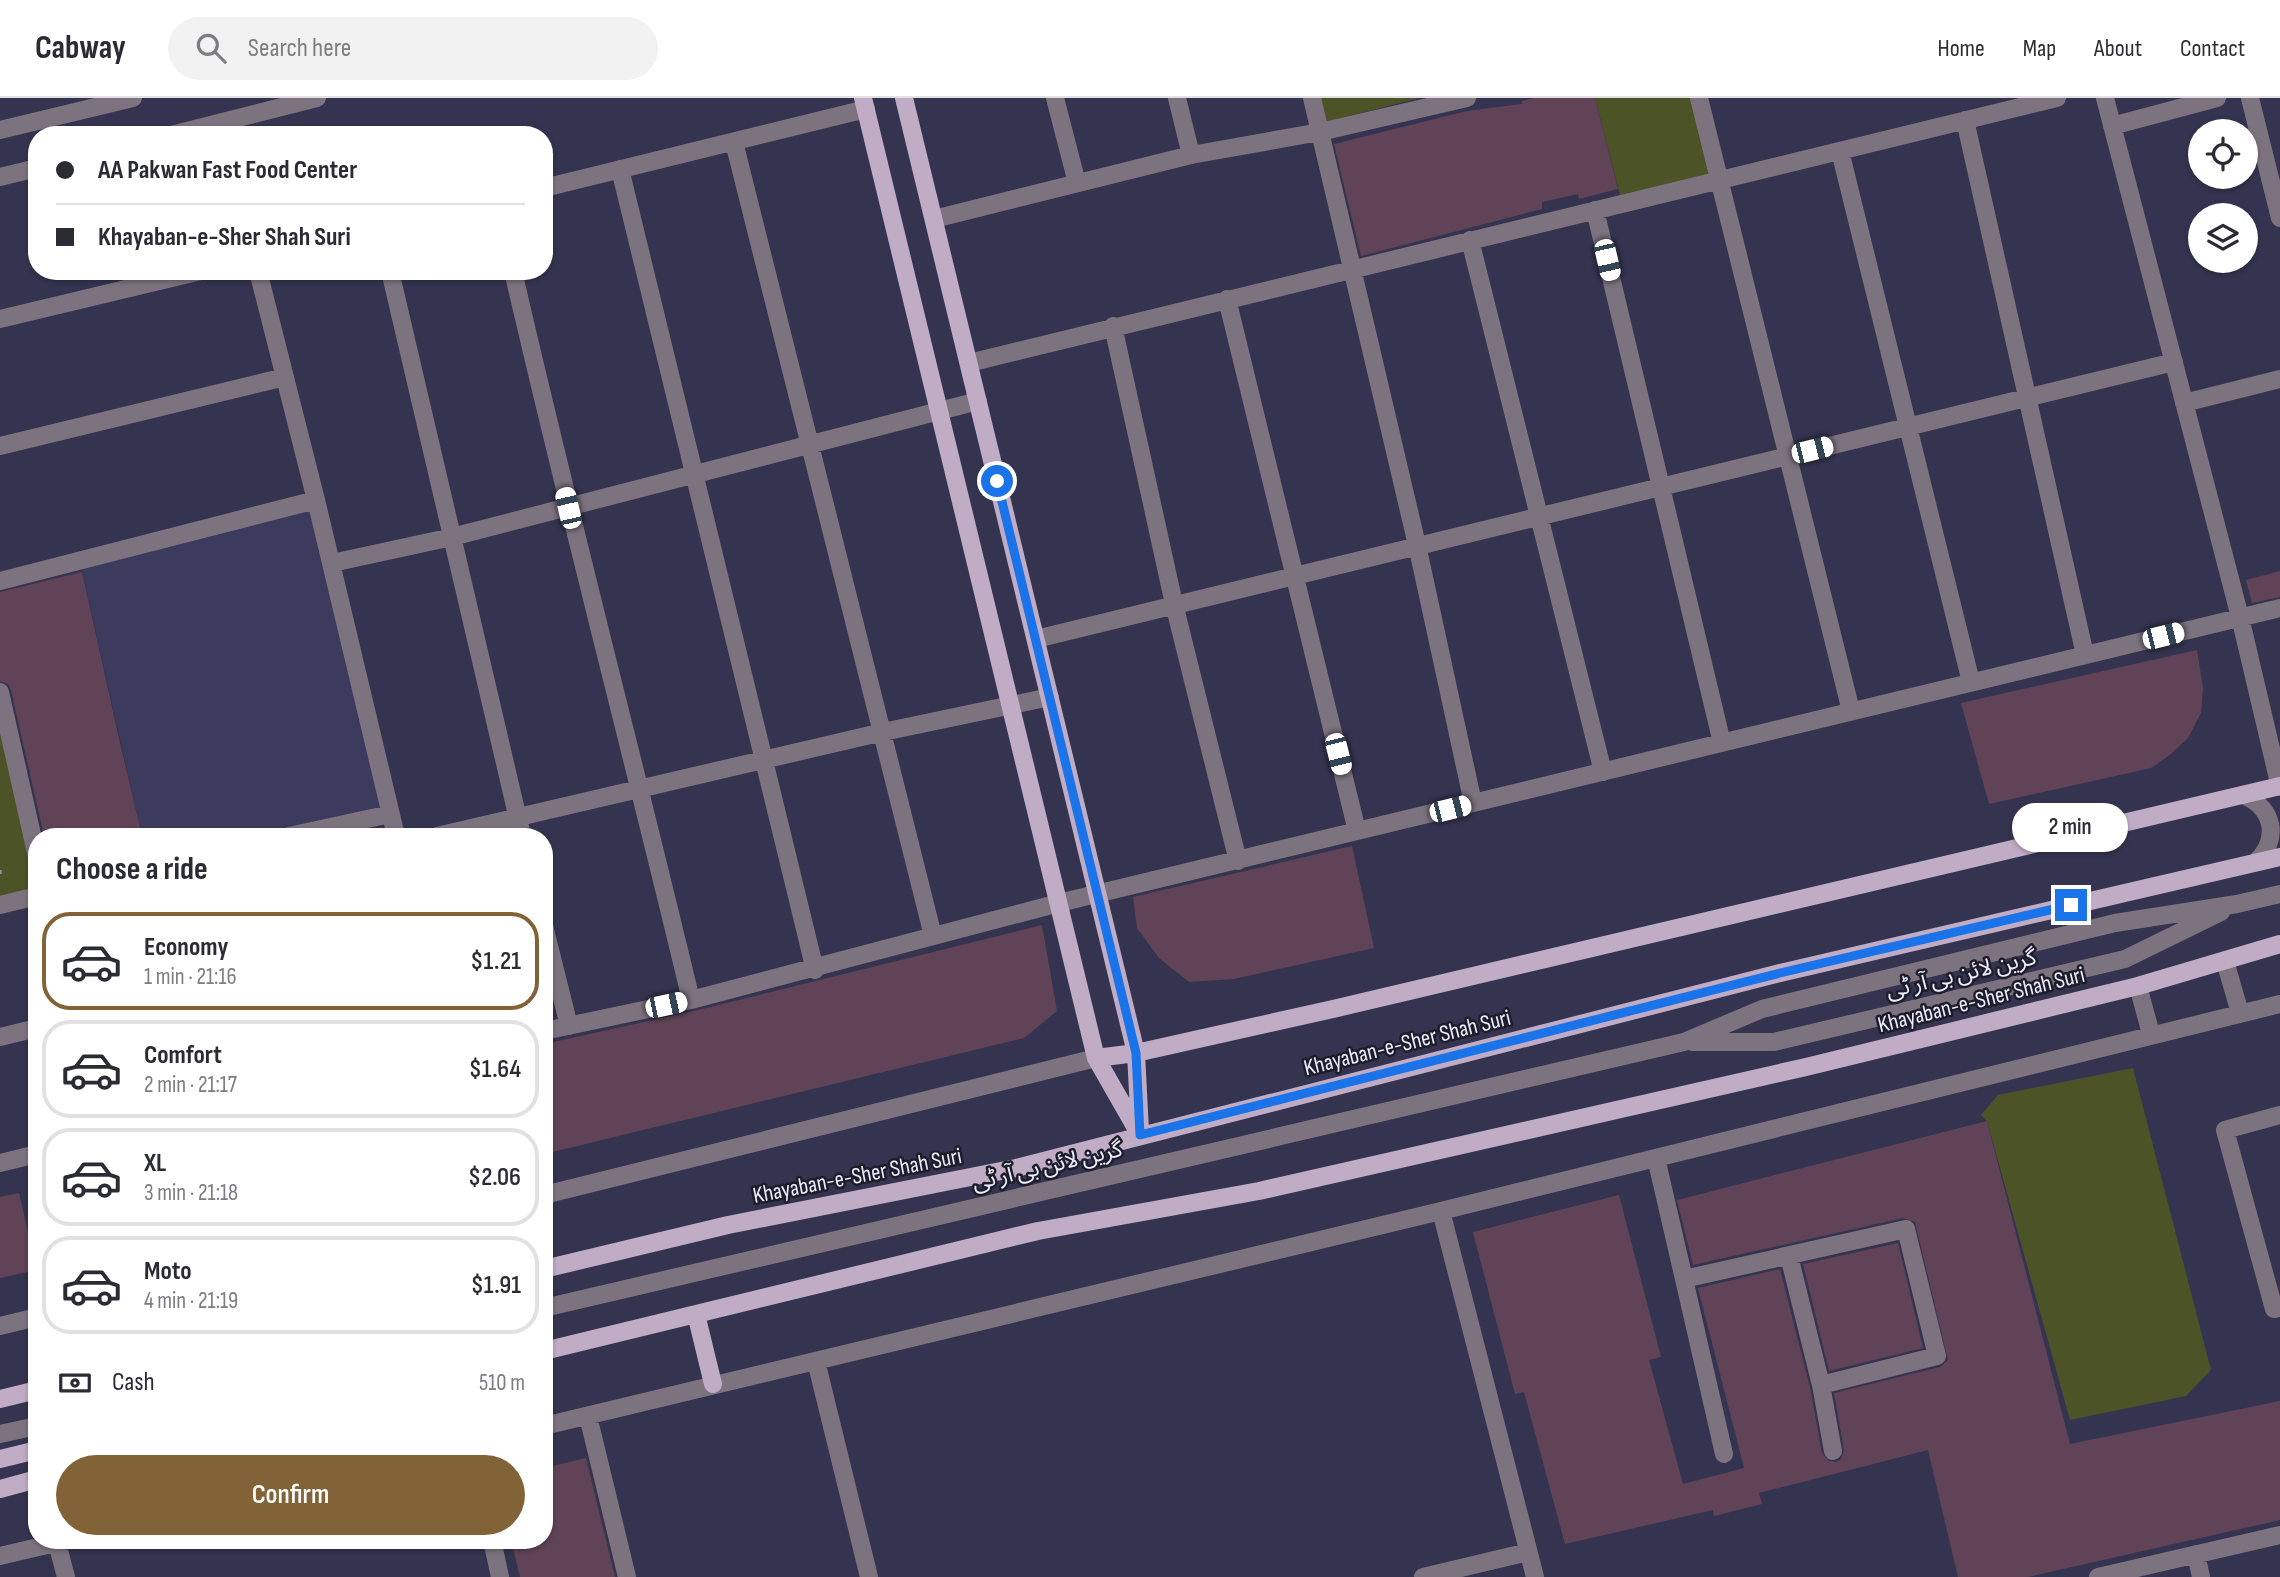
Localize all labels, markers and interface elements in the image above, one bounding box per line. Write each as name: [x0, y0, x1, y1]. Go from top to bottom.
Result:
search box: [168, 17, 658, 80]
text: Cabway: [35, 28, 126, 68]
icon: search: [192, 29, 230, 67]
text: Search here: [248, 33, 351, 64]
text: Home: [1937, 34, 1985, 63]
text: Map: [2023, 34, 2056, 63]
text: About: [2094, 34, 2142, 63]
text: Contact: [2180, 34, 2245, 63]
map controls: [2188, 119, 2258, 273]
button: locate: [2188, 119, 2258, 189]
text: AA Pakwan Fast Food Center: [98, 155, 357, 186]
button: layers: [2188, 203, 2258, 273]
text: Khayaban-e-Sher Shah Suri: [98, 222, 351, 253]
car: [1593, 237, 1622, 283]
car: [1790, 435, 1835, 465]
route start: [981, 465, 1013, 497]
car: [554, 485, 583, 531]
car: [2141, 621, 2186, 651]
car: [1323, 731, 1354, 777]
car: [1428, 794, 1473, 824]
callout: 2 min: [2013, 804, 2129, 852]
text: 2 min: [2048, 813, 2092, 841]
text: Choose a ride: [56, 850, 208, 889]
route end: [2055, 889, 2087, 921]
icon: car: [60, 930, 123, 993]
text: Economy: [144, 932, 228, 963]
street label: گرین لائن بی آر ٹی: [1883, 943, 2040, 1005]
text: $1.21: [470, 946, 521, 977]
street label: Khayaban-e-Sher Shah Suri: [1875, 961, 2088, 1039]
text: 1 min · 21:16: [144, 963, 237, 991]
car: [644, 990, 689, 1020]
street label: Khayaban-e-Sher Shah Suri: [1301, 1004, 1514, 1082]
icon: car: [60, 1038, 123, 1101]
text: Comfort: [144, 1040, 222, 1071]
text: $1.64: [469, 1054, 521, 1085]
text: 2 min · 21:17: [144, 1071, 237, 1099]
street label: گرین لائن بی آر ٹی: [969, 1135, 1126, 1197]
street label: Khayaban-e-Sher Shah Suri: [750, 1142, 964, 1210]
icon: car: [60, 1146, 123, 1209]
text: XL: [144, 1148, 166, 1179]
text: $2.06: [468, 1162, 521, 1193]
text: 3 min · 21:18: [144, 1179, 238, 1207]
icon: car: [60, 1254, 123, 1317]
text: Moto: [144, 1256, 192, 1287]
text: $1.91: [471, 1270, 521, 1301]
text: 4 min · 21:19: [144, 1287, 238, 1315]
icon: cash: [56, 1364, 94, 1402]
text: Cash: [112, 1367, 155, 1398]
text: 510 m: [479, 1369, 525, 1397]
button: Confirm: [56, 1455, 525, 1535]

